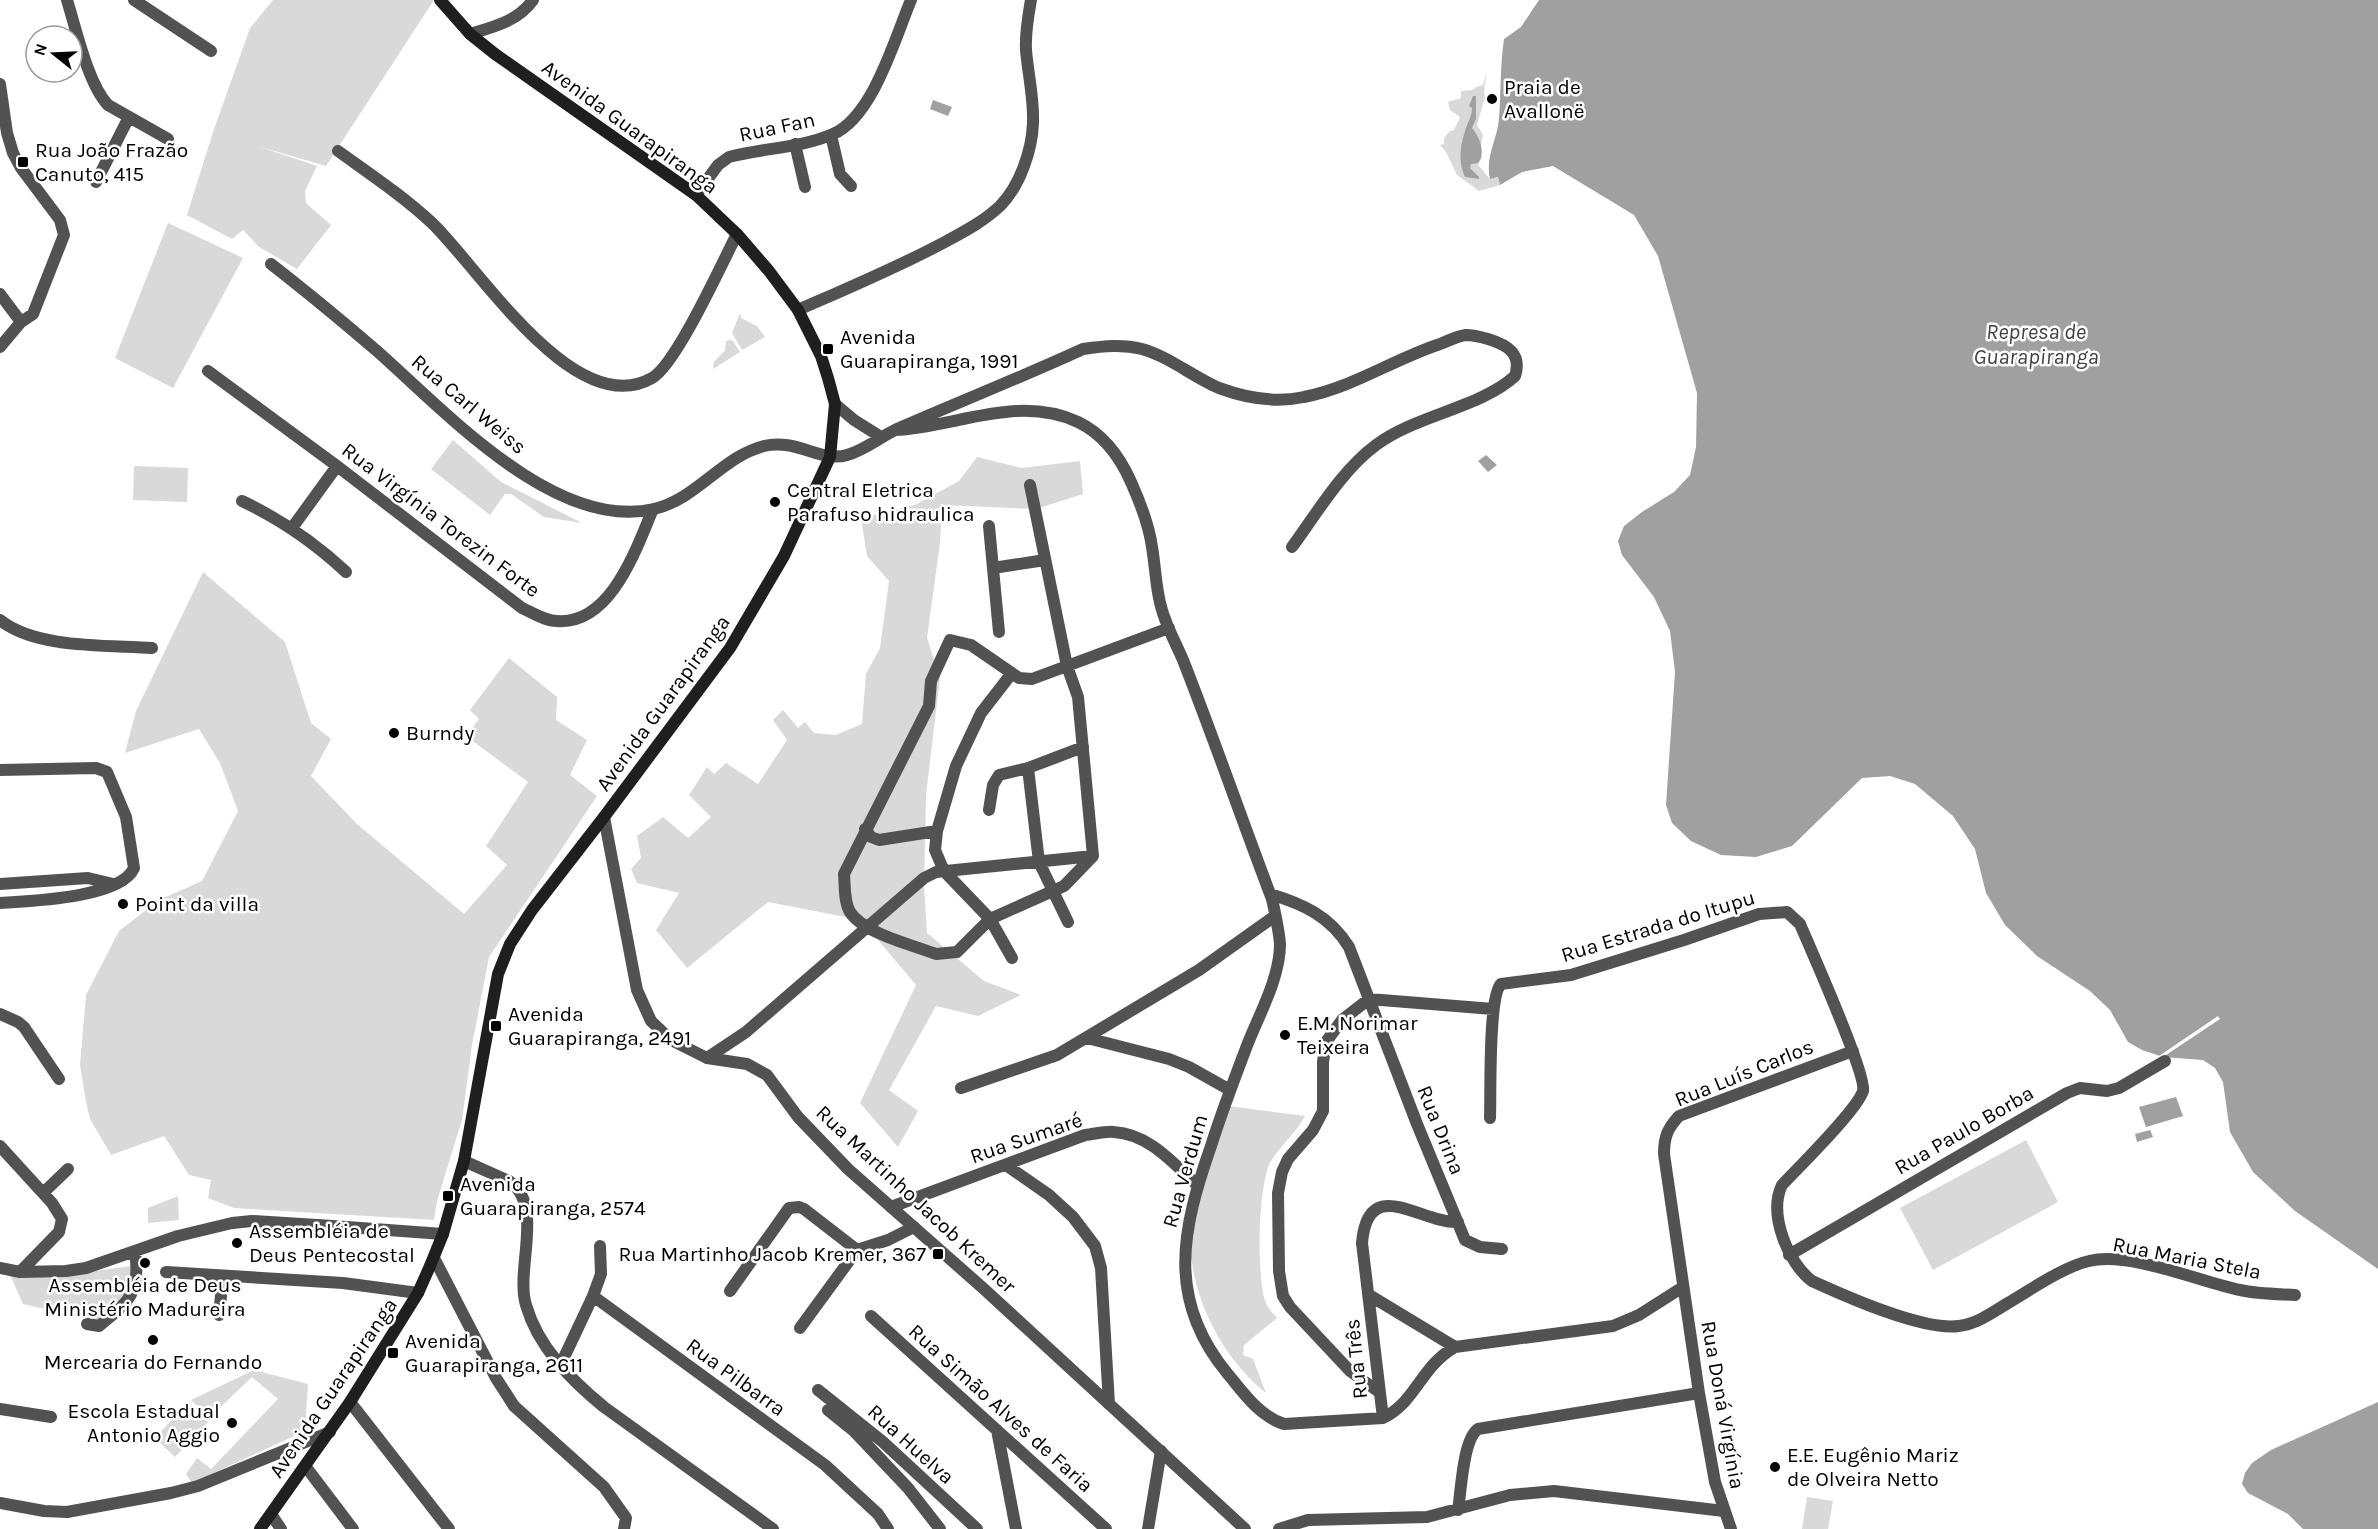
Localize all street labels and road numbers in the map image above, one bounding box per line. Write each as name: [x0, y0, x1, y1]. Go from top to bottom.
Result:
street label: Avenida Guarapiranga: [537, 55, 723, 199]
street label: Rua Fan: [737, 107, 817, 147]
street label: Rua Carl Weiss: [407, 349, 531, 459]
street label: Rua Virgínia Torezin Forte: [337, 438, 545, 602]
street label: Avenida Guarapiranga: [591, 610, 735, 796]
street label: Rua Estrada do Itupu: [1558, 885, 1758, 967]
street label: Rua Luís Carlos: [1671, 1034, 1817, 1112]
street label: Rua Paulo Borba: [1890, 1080, 2038, 1180]
street label: Rua Drina: [1412, 1082, 1470, 1178]
street label: Rua Martinho Jacob Kremer: [811, 1100, 1021, 1298]
street label: Rua Sumaré: [967, 1108, 1085, 1168]
street label: Rua Verdum: [1157, 1112, 1213, 1230]
street label: Rua Maria Stela: [2111, 1232, 2263, 1284]
street label: Avenida Guarapiranga: [264, 1294, 402, 1482]
street label: Rua Três: [1340, 1318, 1372, 1400]
street label: Rua Simão Alves de Faria: [904, 1319, 1098, 1497]
street label: Rua Doná Virgínia: [1696, 1319, 1750, 1491]
street label: Rua Pilbarra: [682, 1333, 790, 1421]
street label: Rua Huelva: [863, 1399, 959, 1489]

